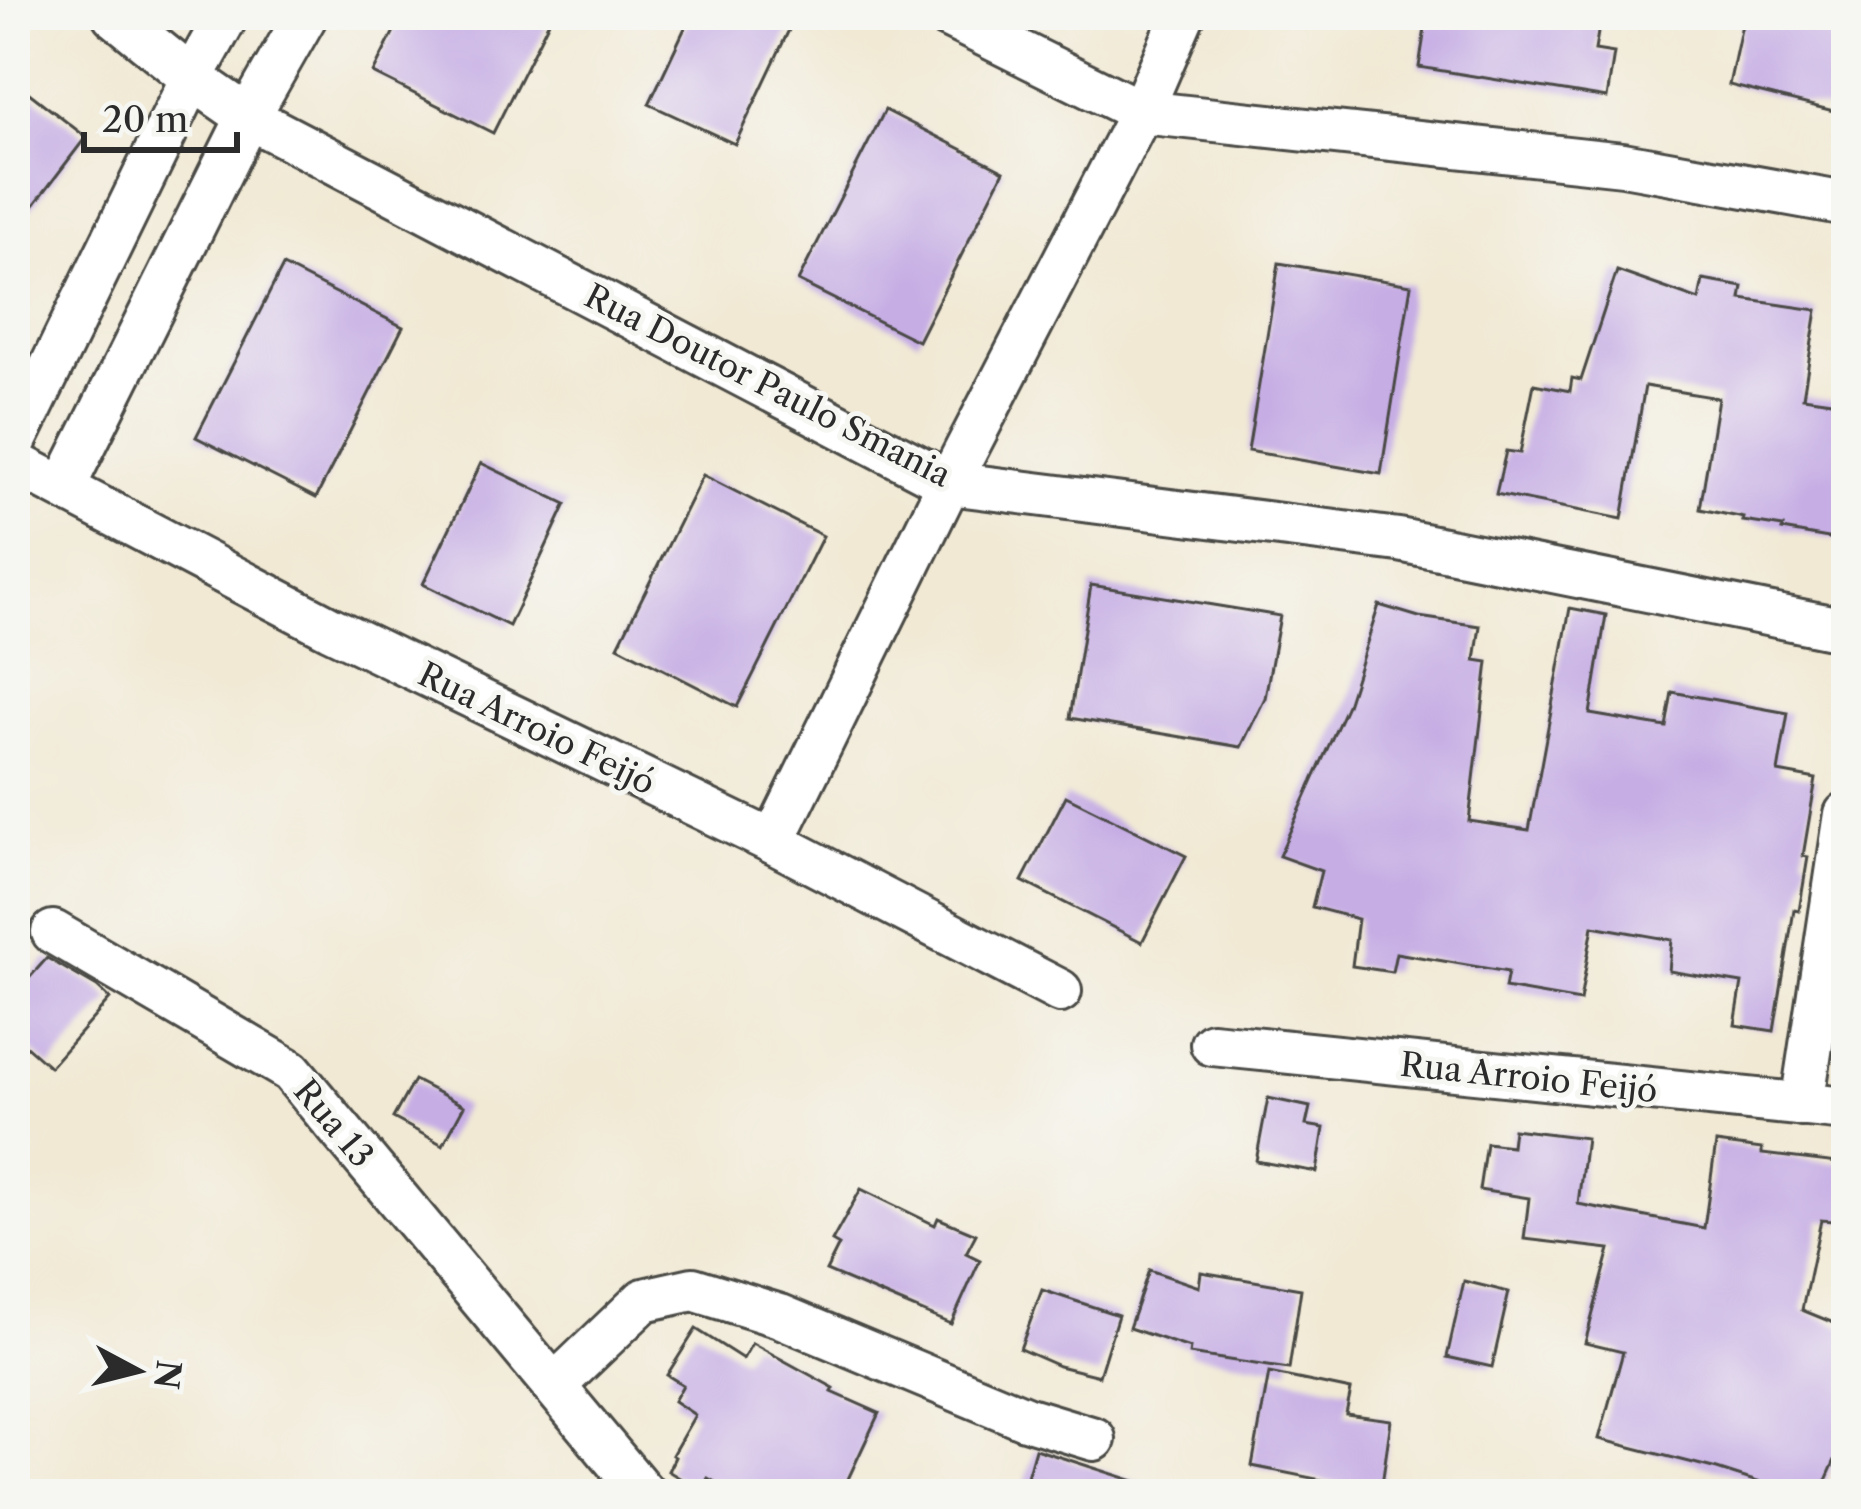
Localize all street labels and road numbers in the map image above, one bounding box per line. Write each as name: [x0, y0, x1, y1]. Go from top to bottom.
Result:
street label: Rua Doutor Paulo Smania: [578, 275, 958, 496]
street label: Rua Arroio Feijó: [412, 653, 662, 803]
street label: Rua Arroio Feijó: [1398, 1044, 1660, 1111]
street label: Rua 13: [285, 1071, 382, 1176]

